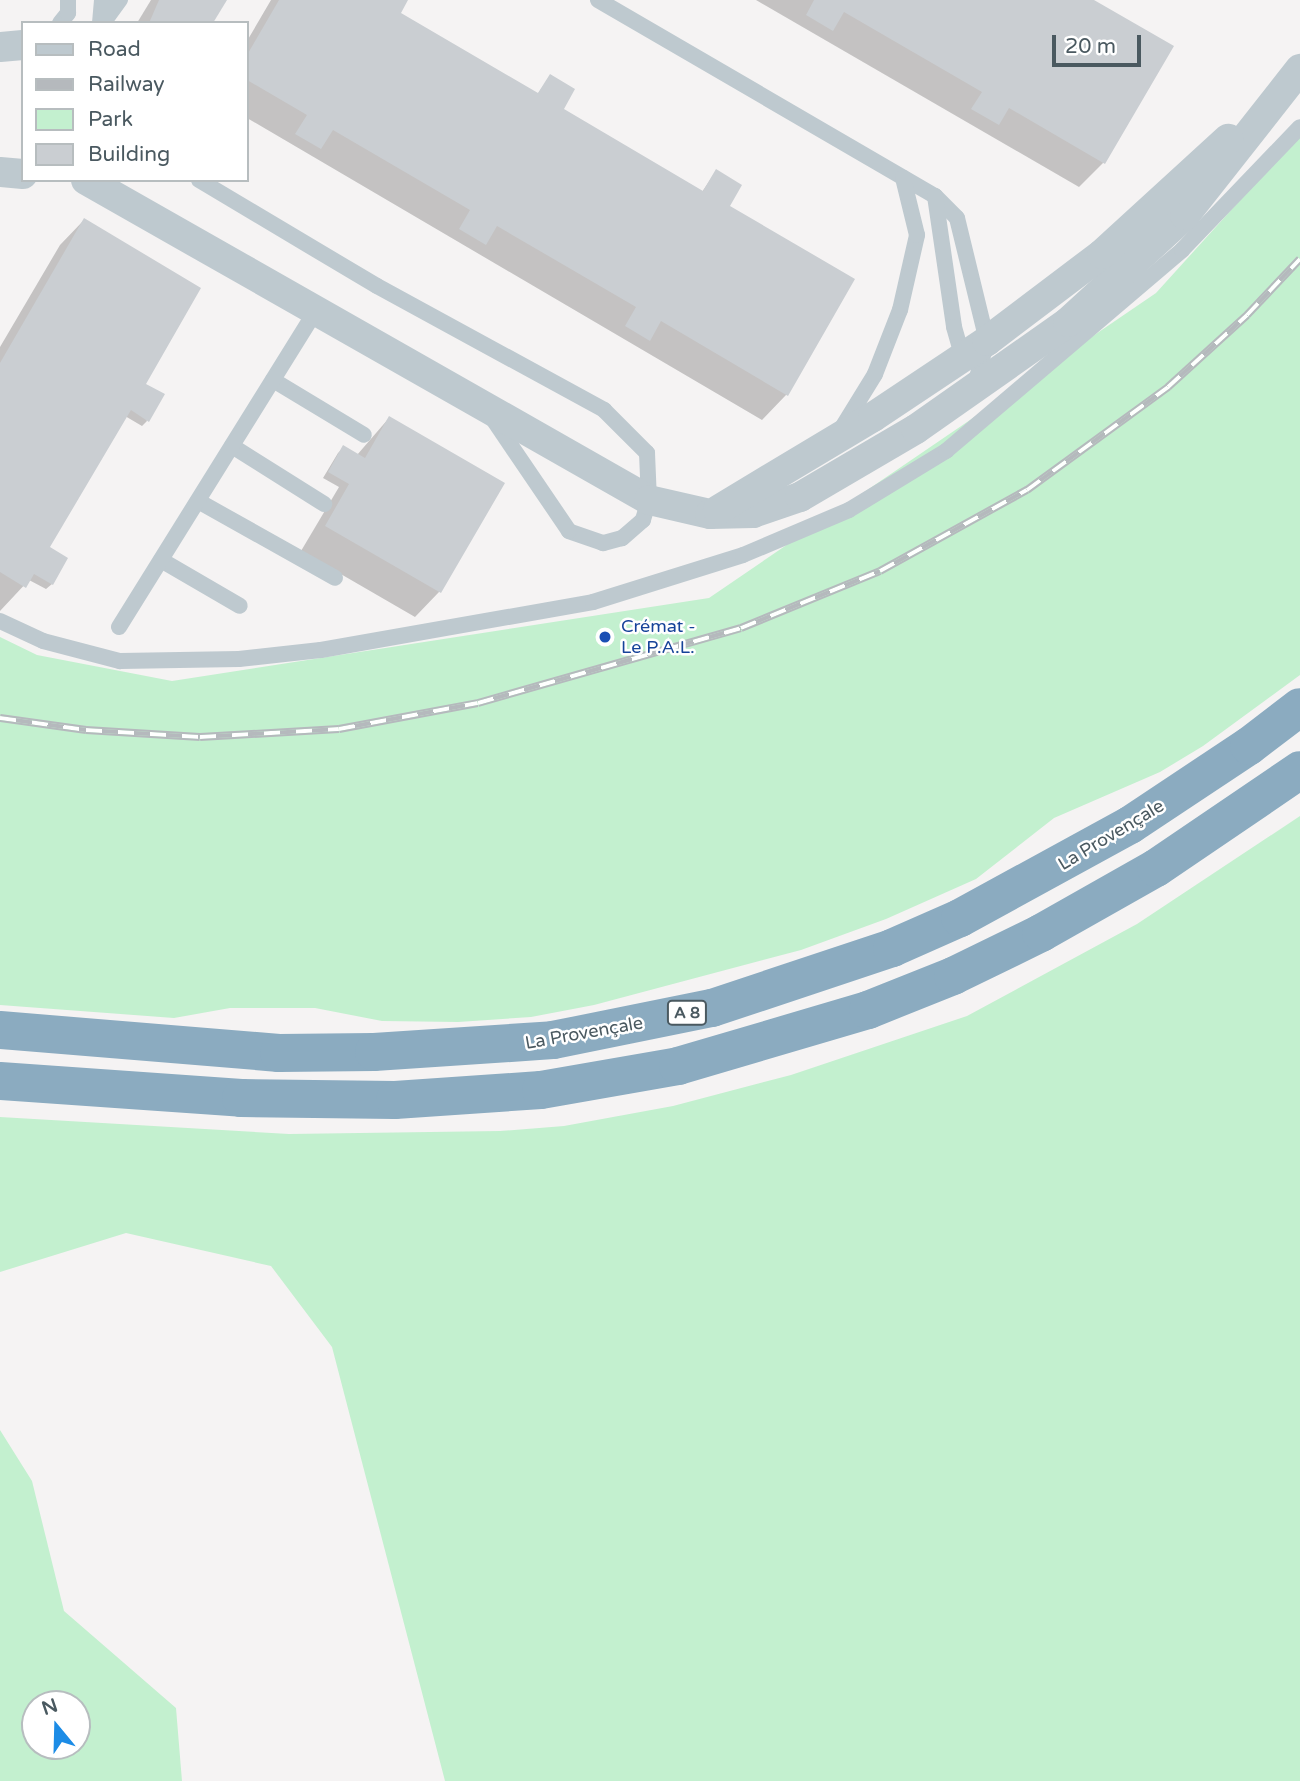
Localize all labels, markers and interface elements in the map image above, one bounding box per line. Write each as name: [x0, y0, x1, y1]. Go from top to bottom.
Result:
legend: [21, 21, 248, 182]
scale bar: [1055, 21, 1144, 65]
text: 20 m: [1065, 34, 1116, 59]
text: Road: [88, 37, 141, 62]
text: Railway: [88, 72, 165, 97]
text: Park: [88, 107, 133, 132]
text: Building: [88, 142, 170, 167]
place label: Crémat - Le P.A.L.: [621, 616, 696, 658]
marker: Crémat - Le P.A.L.: [595, 627, 615, 647]
street label: La Provençale: [1054, 795, 1168, 875]
road number: A 8: [666, 1001, 708, 1026]
street label: La Provençale: [523, 1012, 645, 1054]
north arrow: [21, 1690, 91, 1760]
text: N: [39, 1694, 61, 1720]

